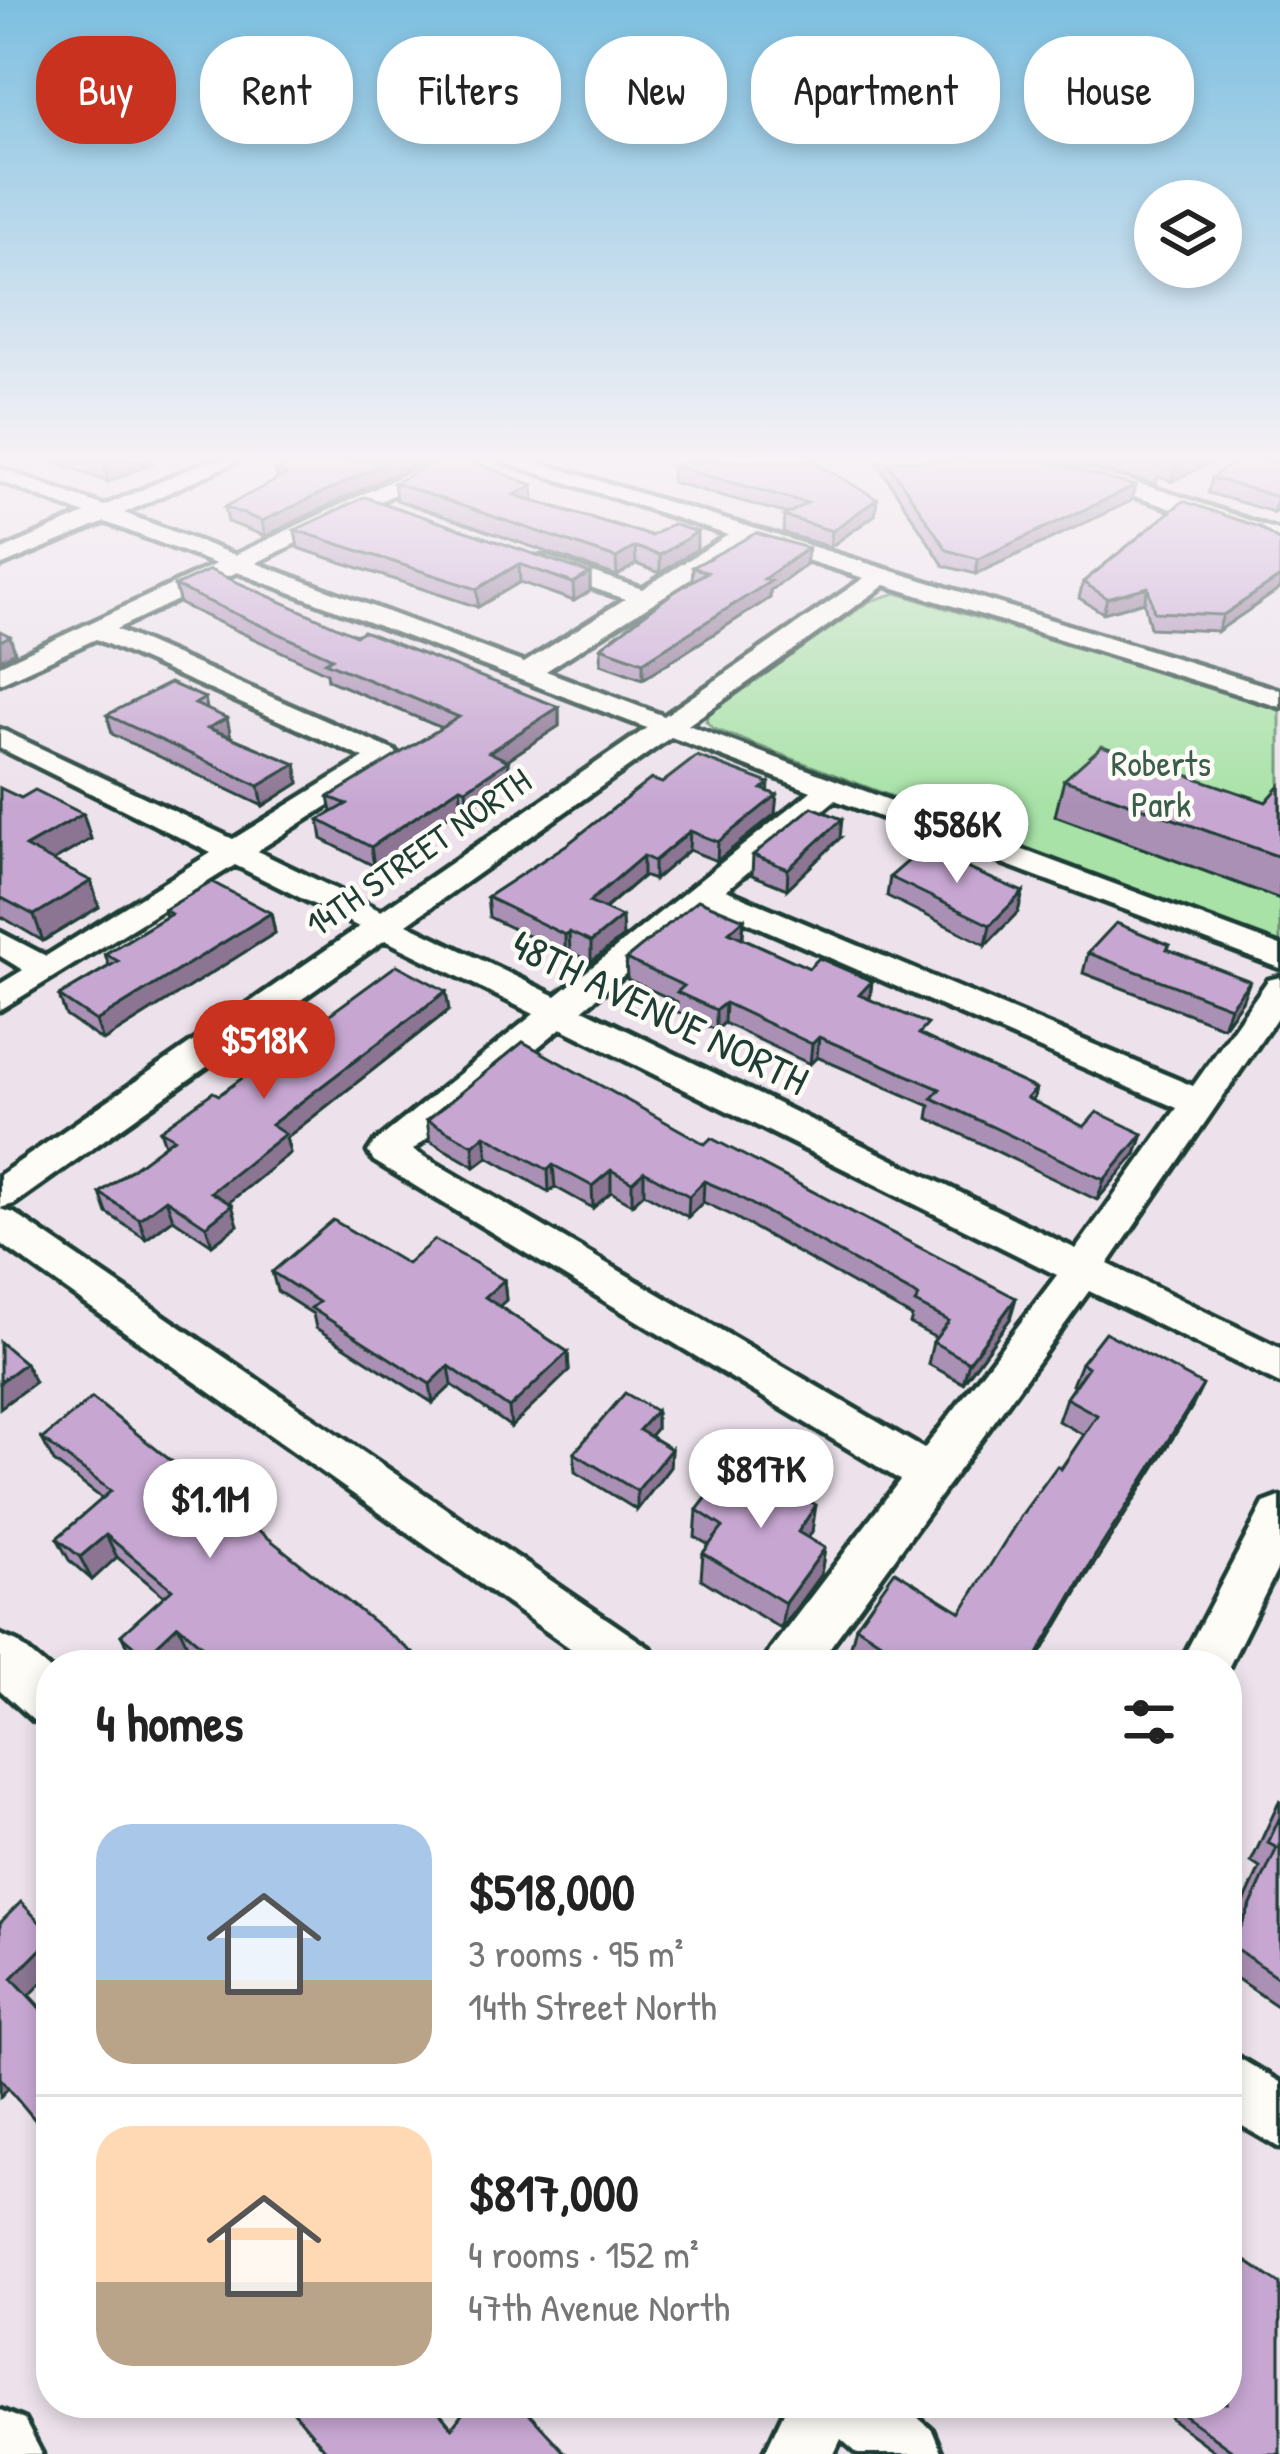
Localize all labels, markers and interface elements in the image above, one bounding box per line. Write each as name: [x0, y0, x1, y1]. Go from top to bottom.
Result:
chip: Buy: [36, 36, 176, 144]
chip: Rent: [200, 36, 353, 144]
chip: Filters: [377, 36, 561, 144]
chip: New: [585, 36, 727, 144]
chip: Apartment: [751, 36, 1000, 144]
chip: House: [1024, 36, 1194, 144]
map controls: [1134, 180, 1242, 288]
button: layers: [1134, 180, 1242, 288]
park label: Roberts Park: [1111, 738, 1211, 828]
street label: 14TH STREET NORTH: [295, 756, 540, 947]
pin: $586K: [873, 784, 1041, 886]
text: $586K: [912, 796, 1002, 849]
street label: 48TH AVENUE NORTH: [502, 915, 818, 1108]
pin: $518K: [180, 1000, 348, 1102]
text: $518K: [220, 1012, 308, 1065]
pin: $817K: [677, 1429, 845, 1531]
text: $817K: [716, 1441, 806, 1494]
pin: $1.1M: [126, 1459, 294, 1561]
text: $1.1M: [170, 1471, 250, 1524]
text: 4 homes: [96, 1688, 243, 1757]
icon: filters: [1116, 1689, 1182, 1755]
text: $518,000: [468, 1857, 635, 1926]
icon: home: [192, 1872, 336, 2016]
text: 3 rooms · 95 m²: [468, 1926, 683, 1979]
text: 14th Street North: [468, 1979, 717, 2032]
text: $817,000: [468, 2158, 639, 2227]
icon: home: [192, 2174, 336, 2318]
text: 4 rooms · 152 m²: [468, 2227, 699, 2280]
text: 47th Avenue North: [468, 2280, 730, 2333]

